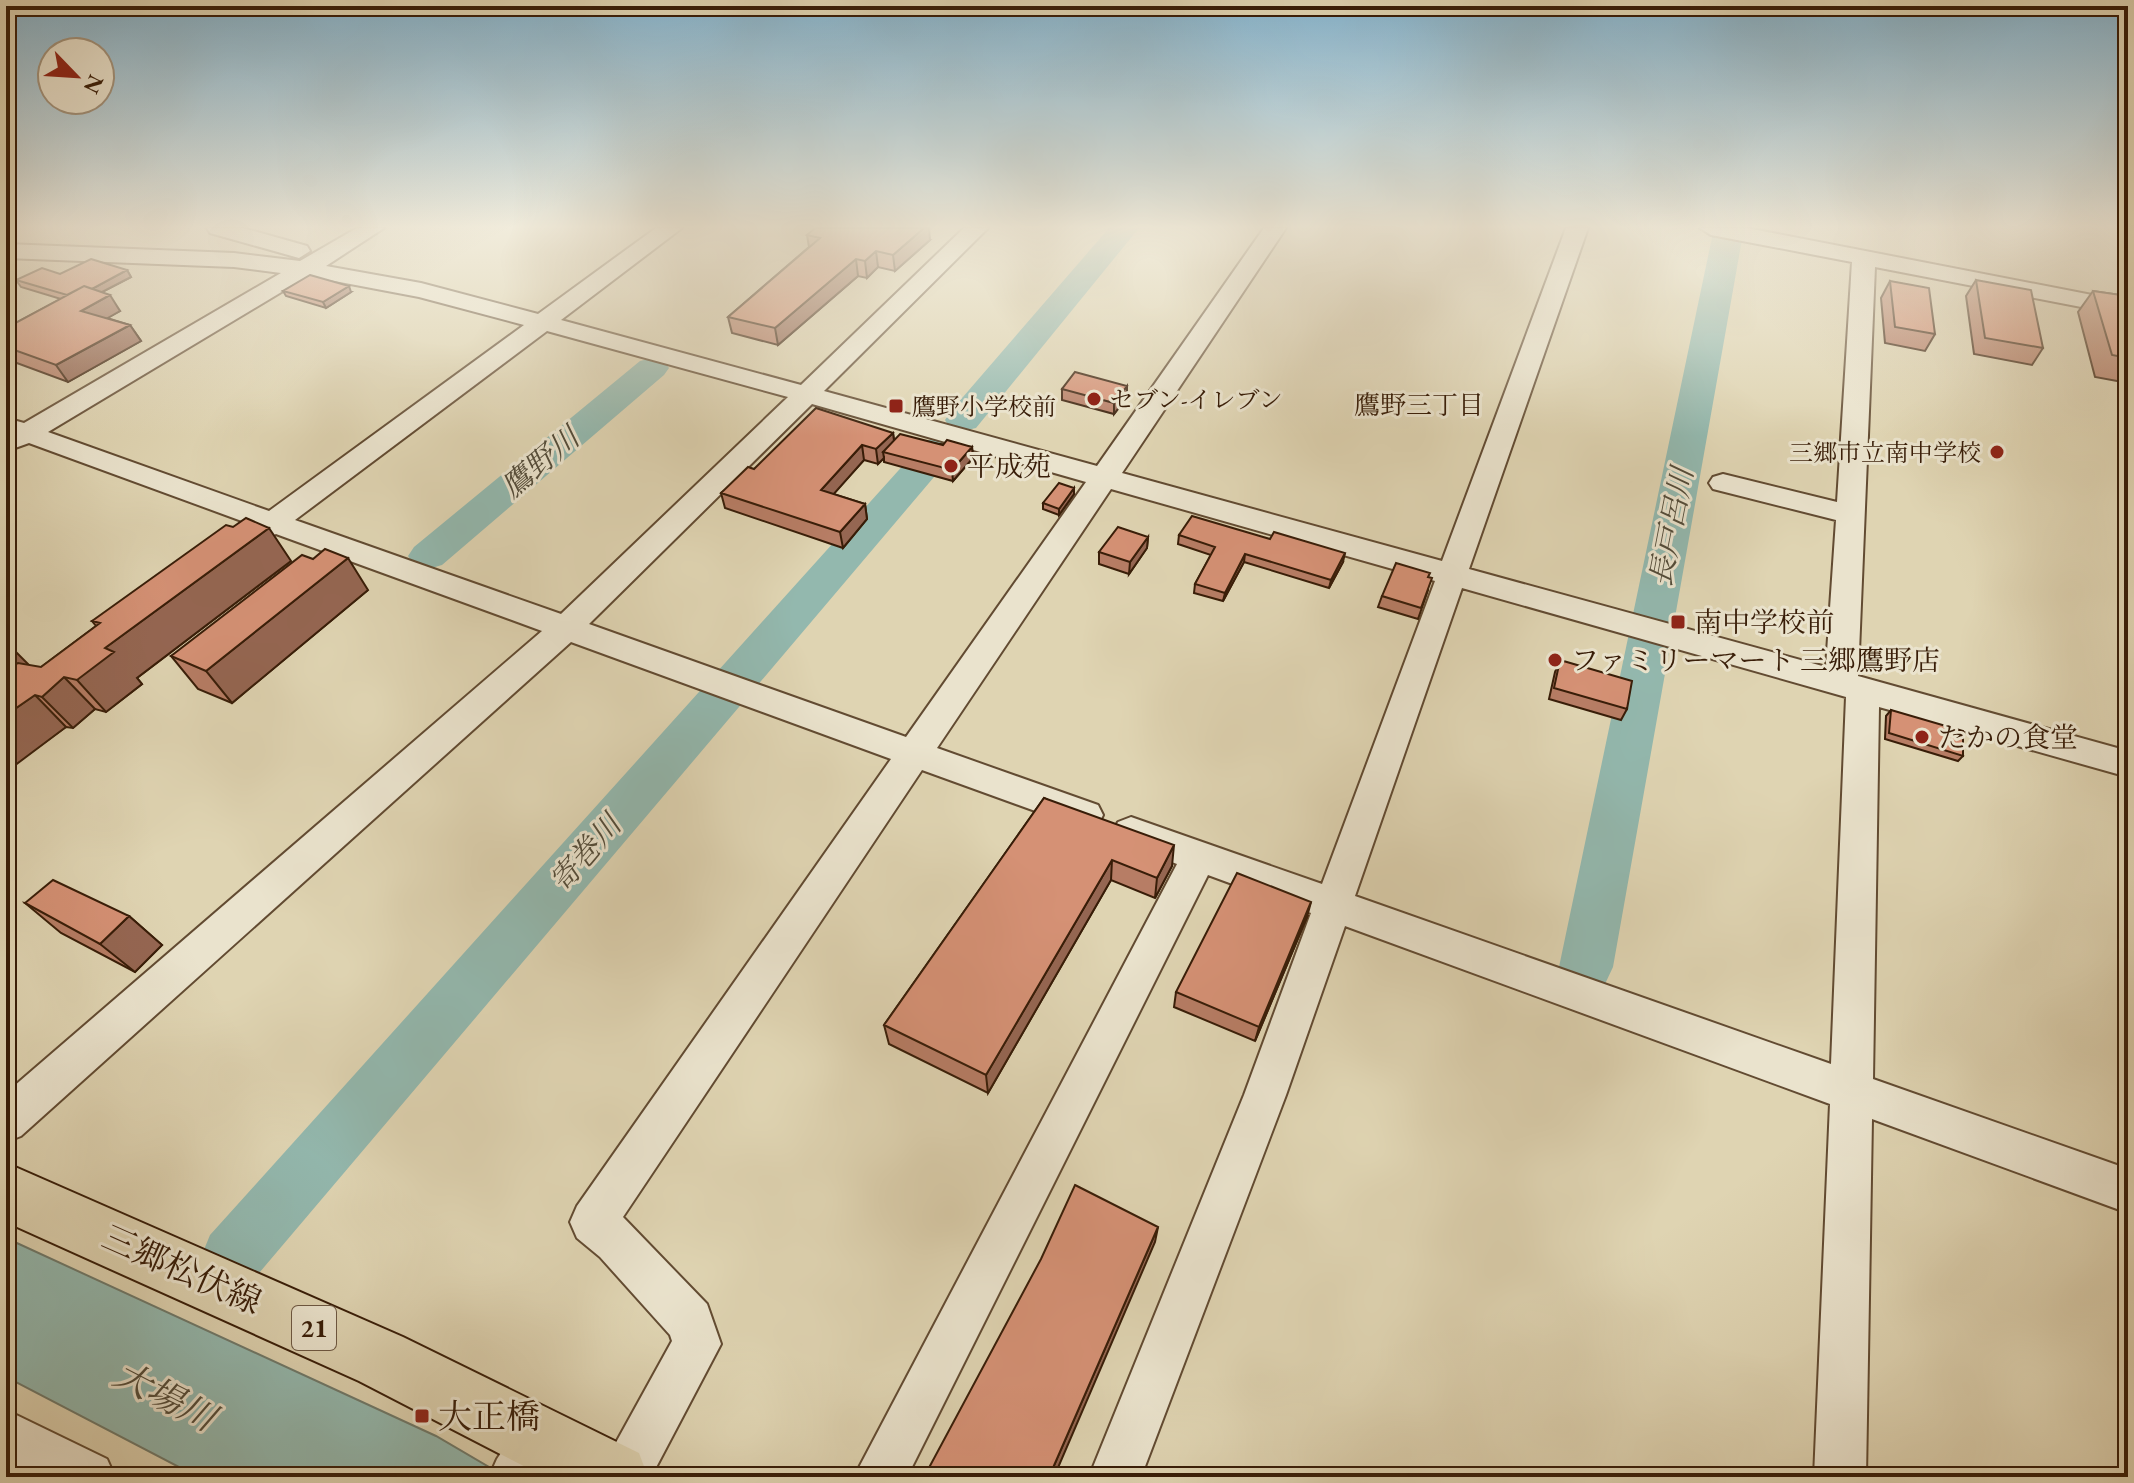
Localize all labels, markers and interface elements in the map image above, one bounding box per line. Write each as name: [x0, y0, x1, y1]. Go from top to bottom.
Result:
north arrow: [36, 36, 116, 116]
text: N: [77, 70, 111, 99]
place label: セブン-イレブン: [1110, 384, 1283, 415]
district label: 鷹野三丁目: [1354, 388, 1484, 422]
marker: セブン-イレブン: [1085, 390, 1103, 408]
place label: 鷹野小学校前: [912, 391, 1056, 422]
marker: 鷹野小学校前: [887, 397, 905, 415]
water label: 鷹野川: [493, 416, 589, 506]
place label: 三郷市立南中学校: [1789, 437, 1981, 468]
marker: 三郷市立南中学校: [1988, 443, 2006, 461]
place label: 平成苑: [967, 448, 1051, 484]
marker: 平成苑: [942, 457, 960, 475]
water label: 長戸呂川: [1640, 461, 1702, 590]
place label: 南中学校前: [1694, 604, 1834, 640]
marker: 南中学校前: [1669, 613, 1687, 631]
place label: ファミリーマート 三郷鷹野店: [1571, 642, 1940, 678]
marker: ファミリーマート 三郷鷹野店: [1546, 651, 1564, 669]
place label: たかの食堂: [1938, 719, 2078, 755]
marker: たかの食堂: [1913, 728, 1931, 746]
water label: 寄巻川: [541, 804, 631, 900]
street label: 三郷松伏線: [95, 1214, 269, 1324]
road number: 21: [292, 1306, 336, 1350]
water label: 大場川: [106, 1351, 227, 1443]
place label: 大正橋: [438, 1394, 540, 1438]
marker: 大正橋: [413, 1407, 431, 1425]

